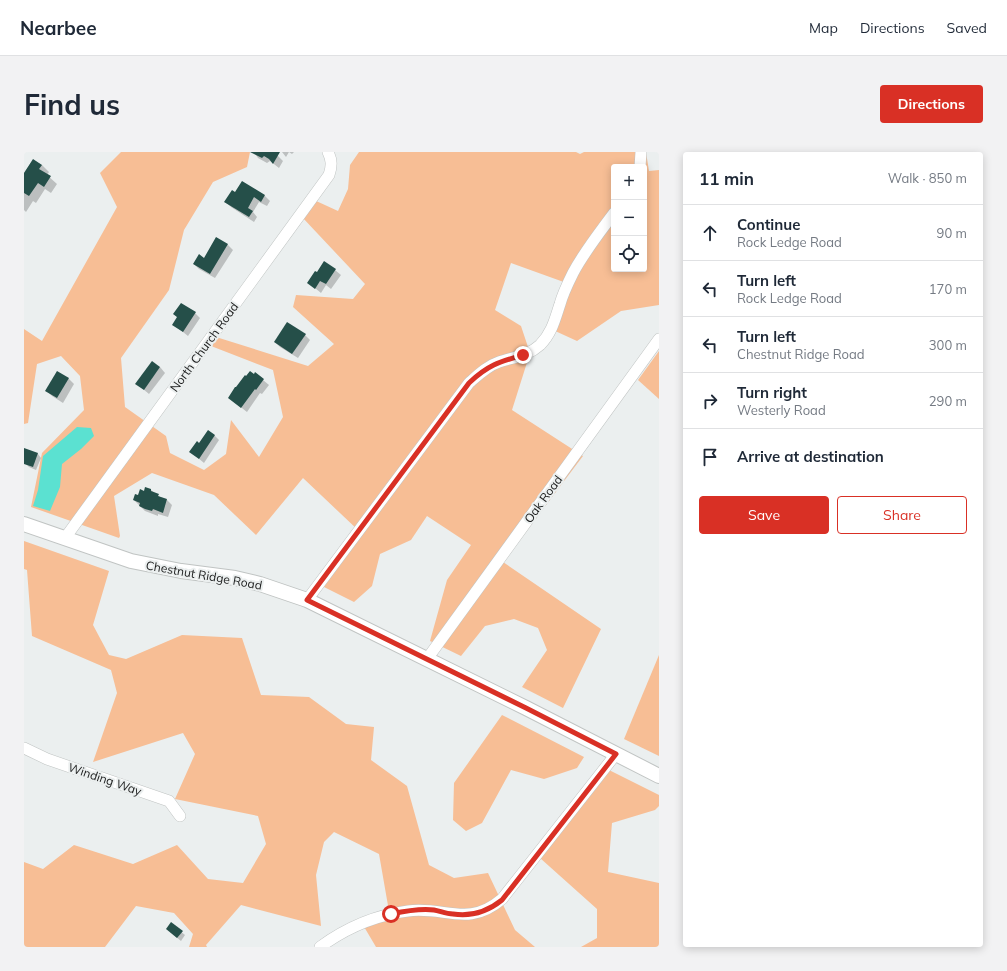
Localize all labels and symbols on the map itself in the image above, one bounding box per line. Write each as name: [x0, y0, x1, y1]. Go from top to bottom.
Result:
street label: North Church Road: [167, 299, 241, 395]
route end: [514, 346, 532, 364]
street label: Oak Road: [521, 472, 565, 526]
street label: Chestnut Ridge Road: [145, 557, 263, 593]
street label: Winding Way: [66, 759, 144, 799]
route start: [382, 905, 400, 923]

